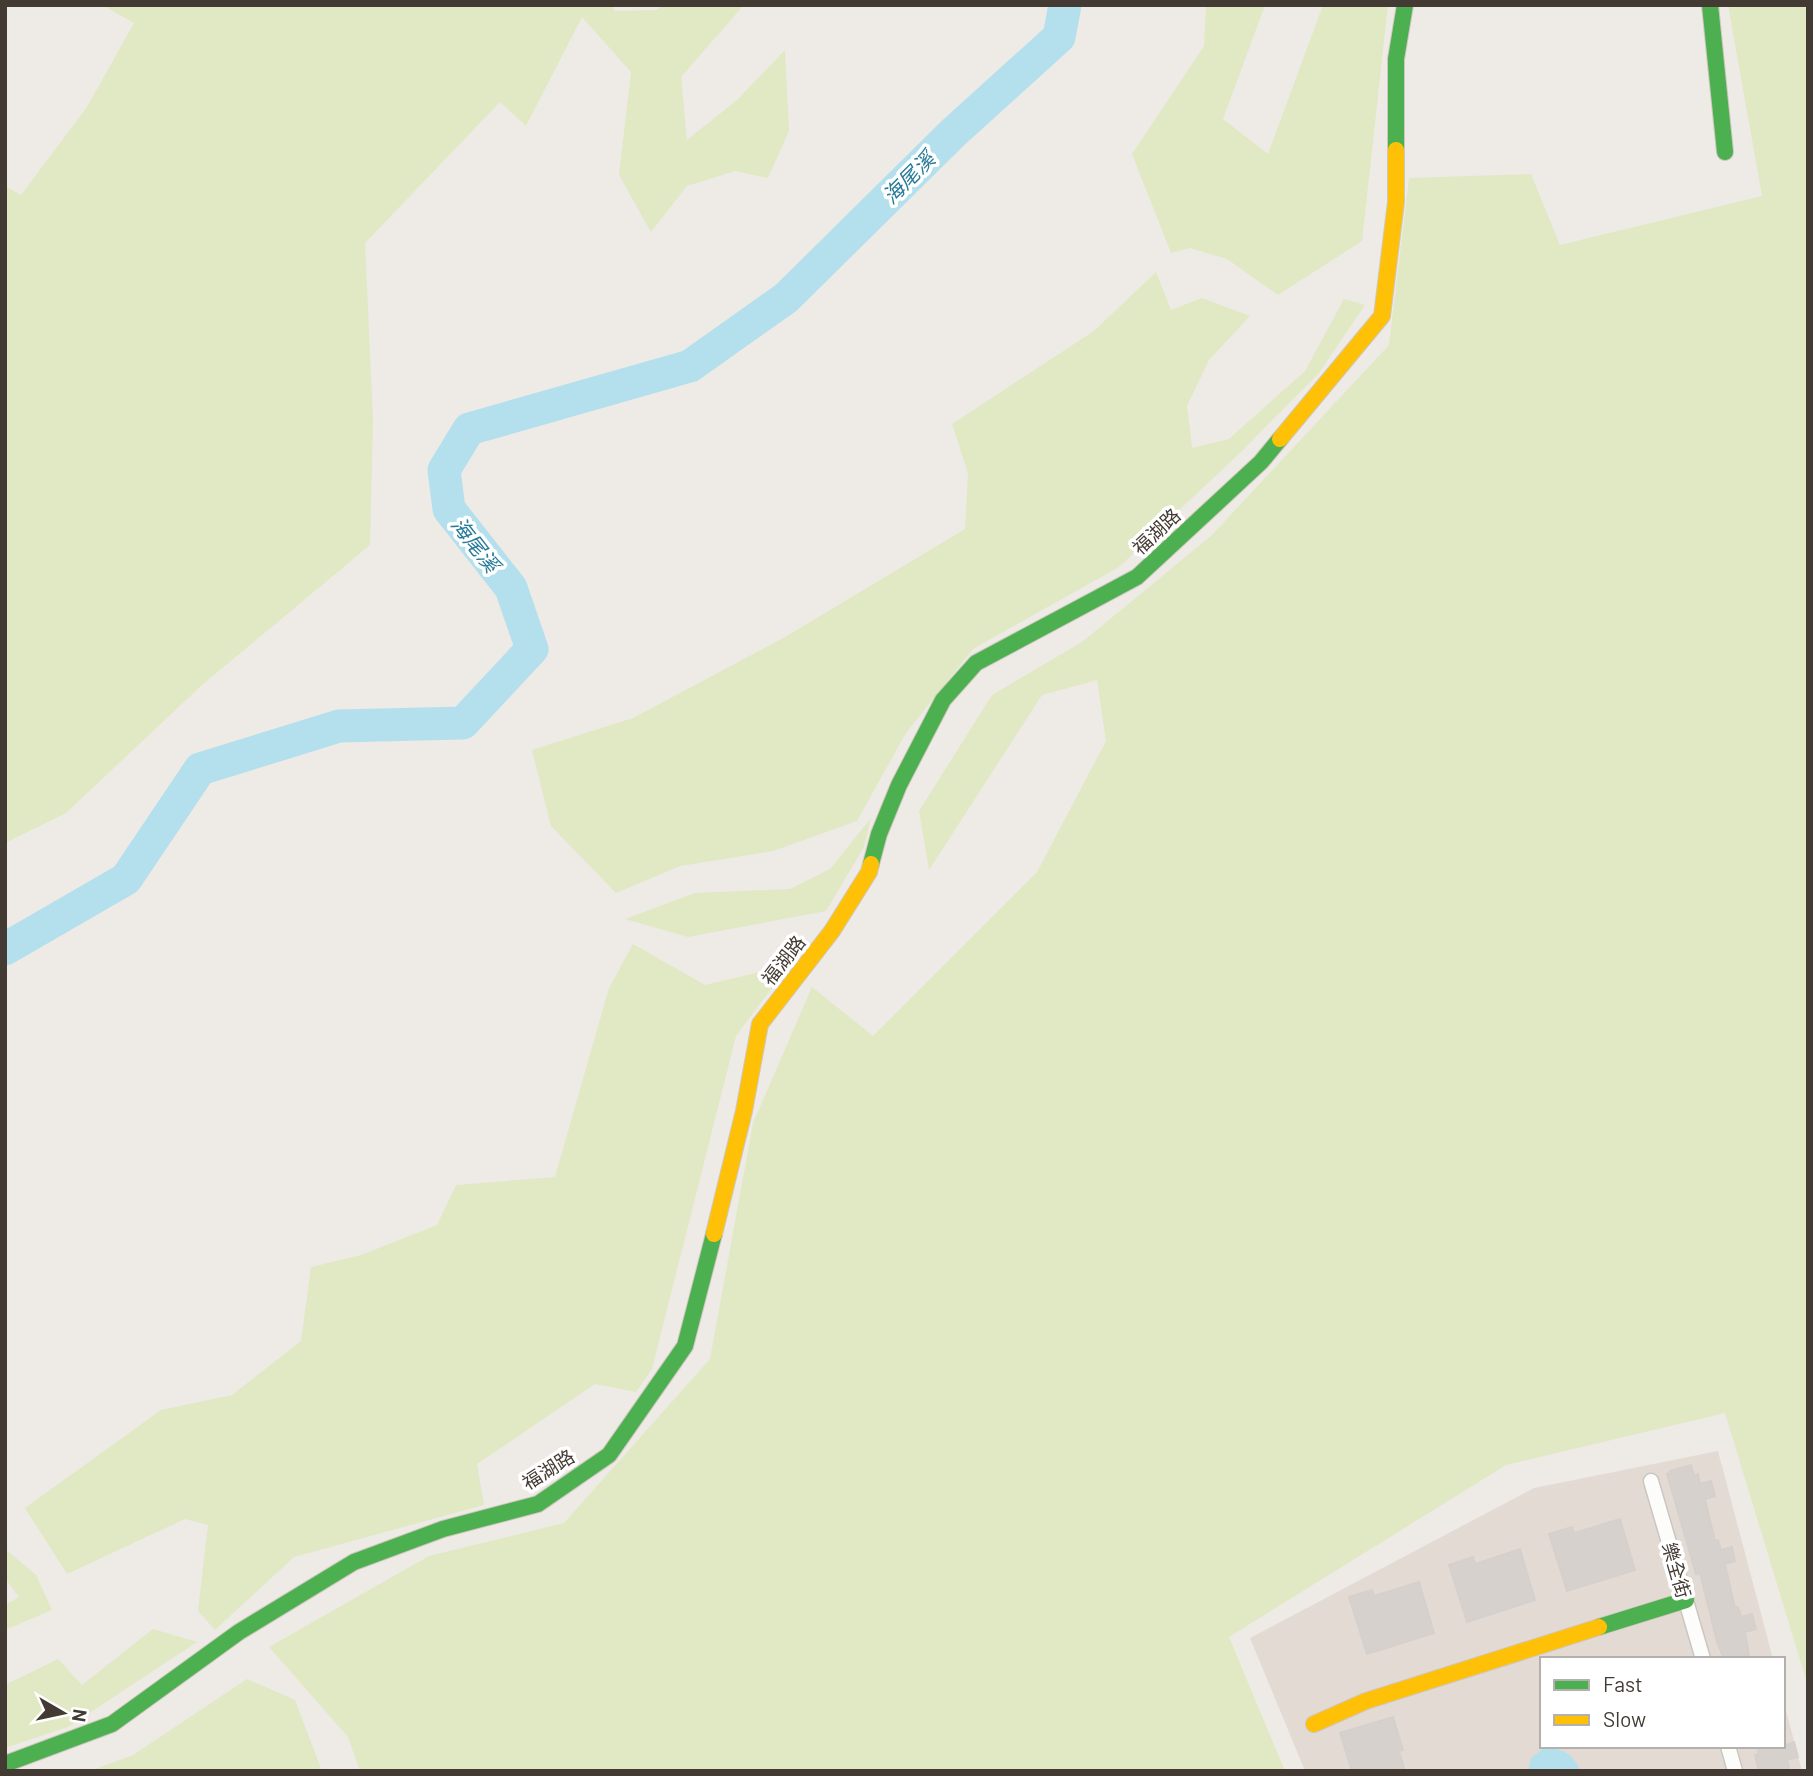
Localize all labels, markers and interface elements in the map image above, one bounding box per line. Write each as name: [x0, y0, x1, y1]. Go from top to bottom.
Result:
water label: 海尾溪: [877, 144, 941, 208]
street label: 福湖路: [1127, 503, 1185, 559]
water label: 海尾溪: [447, 511, 507, 579]
street label: 福湖路: [756, 930, 810, 990]
street label: 福湖路: [518, 1444, 578, 1494]
street label: 樂全街: [1658, 1539, 1696, 1601]
legend: [1540, 1657, 1785, 1748]
text: Fast: [1603, 1671, 1643, 1696]
north arrow: [28, 1678, 98, 1748]
text: Slow: [1603, 1706, 1646, 1731]
text: N: [68, 1708, 93, 1724]

